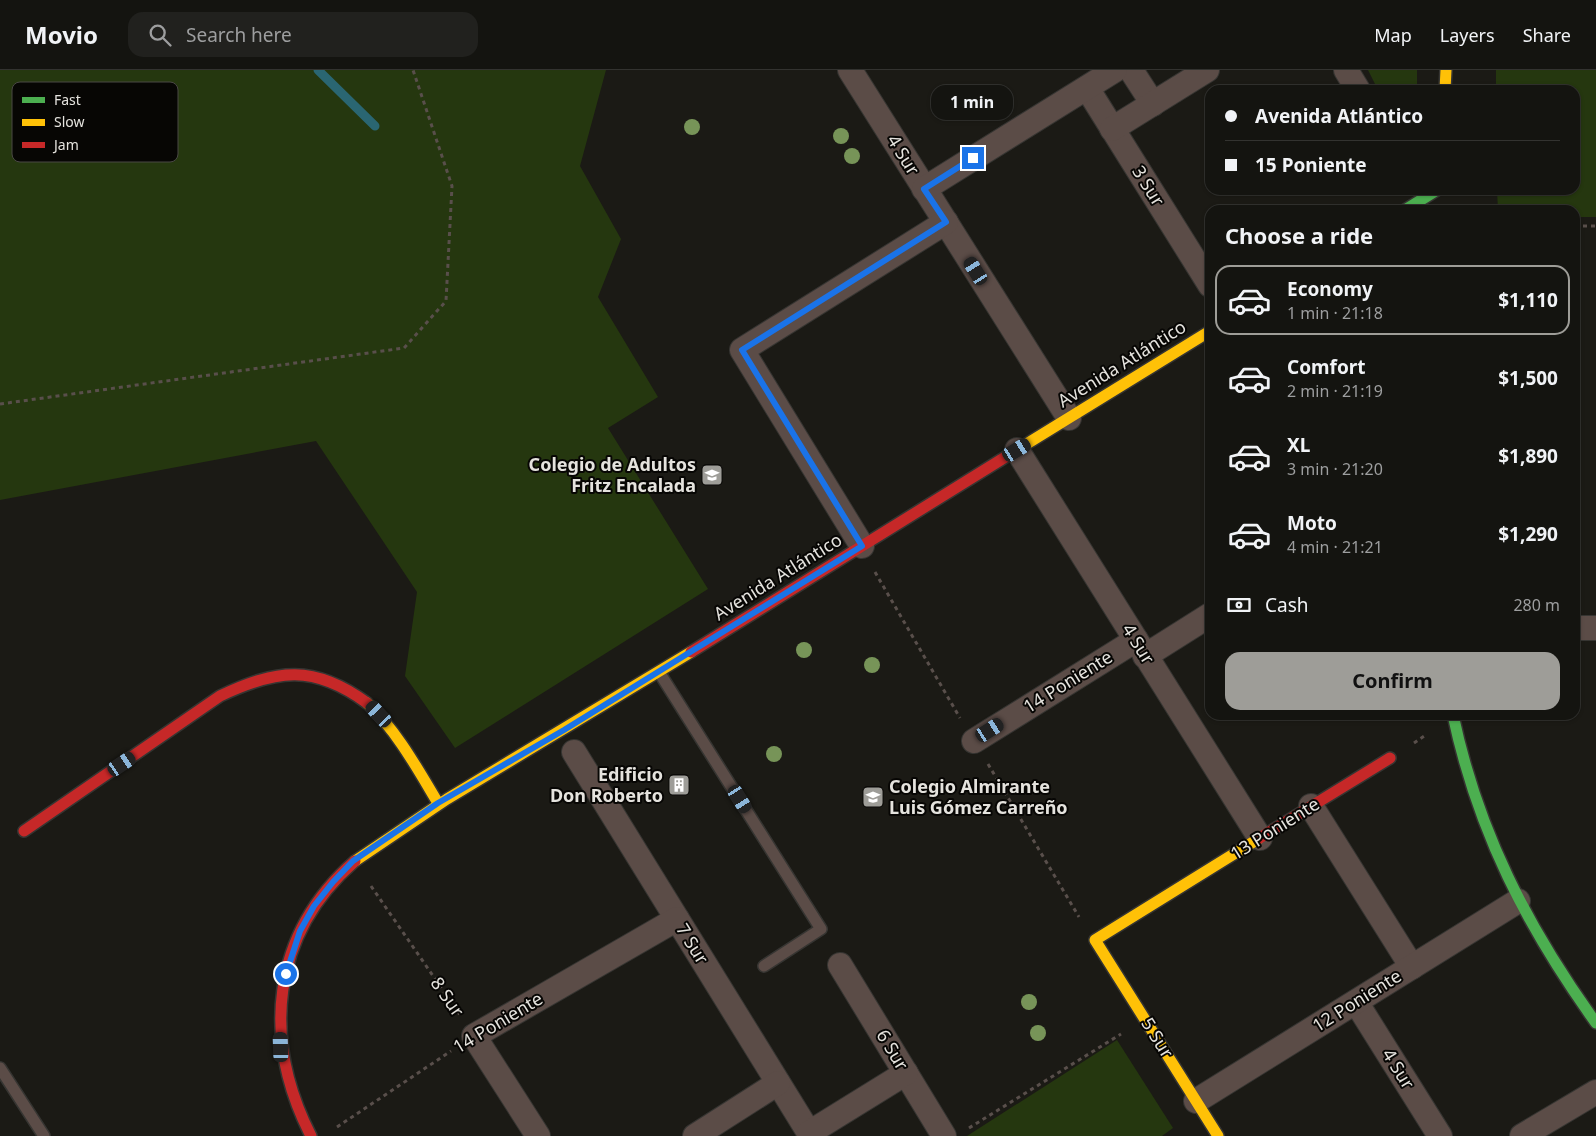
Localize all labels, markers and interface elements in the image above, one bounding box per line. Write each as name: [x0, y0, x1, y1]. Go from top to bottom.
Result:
search box: [128, 12, 478, 57]
text: Movio: [25, 18, 98, 51]
icon: search: [146, 21, 174, 49]
text: Search here: [186, 22, 292, 48]
text: Map: [1374, 23, 1412, 47]
text: Layers: [1440, 23, 1495, 47]
text: Share: [1523, 23, 1571, 47]
legend: [12, 82, 178, 162]
callout: 1 min: [932, 86, 1014, 121]
text: Fast: [54, 90, 81, 109]
text: 1 min: [950, 91, 994, 113]
text: Avenida Atlántico: [1255, 103, 1423, 129]
text: Slow: [54, 112, 85, 131]
street label: 4 Sur: [882, 130, 926, 180]
text: Jam: [52, 135, 79, 154]
route end: [962, 147, 984, 169]
text: 15 Poniente: [1255, 152, 1367, 178]
street label: 3 Sur: [1127, 161, 1171, 211]
text: Choose a ride: [1225, 220, 1373, 250]
car: [961, 254, 990, 288]
text: Economy: [1287, 276, 1373, 302]
icon: car: [1227, 278, 1272, 323]
text: $1,110: [1498, 287, 1558, 313]
text: 1 min · 21:18: [1287, 302, 1383, 324]
street label: Avenida Atlántico: [1053, 314, 1190, 412]
text: Comfort: [1287, 354, 1366, 380]
icon: car: [1227, 356, 1272, 401]
text: $1,500: [1498, 365, 1558, 391]
text: 2 min · 21:19: [1287, 380, 1383, 402]
text: XL: [1287, 432, 1310, 458]
icon: car: [1227, 434, 1272, 479]
car: [1000, 436, 1033, 464]
text: $1,890: [1498, 443, 1558, 469]
place label: Colegio de Adultos Fritz Encalada: [529, 452, 696, 497]
text: 3 min · 21:20: [1287, 458, 1383, 480]
school or university icon: Colegio de Adultos Fritz Encalada: [700, 463, 724, 487]
text: Moto: [1287, 510, 1337, 536]
icon: car: [1227, 512, 1272, 557]
text: $1,290: [1498, 521, 1558, 547]
street label: Avenida Atlántico: [709, 527, 846, 625]
text: 4 min · 21:21: [1287, 536, 1383, 558]
icon: cash: [1225, 591, 1253, 619]
text: Cash: [1265, 592, 1309, 618]
text: 280 m: [1513, 594, 1560, 616]
street label: 4 Sur: [1117, 619, 1161, 669]
street label: 14 Poniente: [1018, 644, 1117, 718]
button: Confirm: [1225, 652, 1560, 710]
car: [363, 698, 394, 730]
car: [973, 716, 1006, 744]
car: [105, 749, 138, 779]
place label: Edificio Don Roberto: [550, 762, 663, 807]
building icon: Edificio Don Roberto: [667, 773, 691, 797]
place label: Colegio Almirante Luis Gómez Carreño: [889, 774, 1068, 819]
car: [725, 782, 754, 816]
school or university icon: Colegio Almirante Luis Gómez Carreño: [861, 785, 885, 809]
street label: 13 Poniente: [1225, 791, 1324, 865]
street label: 7 Sur: [671, 919, 715, 969]
route start: [275, 963, 297, 985]
street label: 12 Poniente: [1307, 963, 1406, 1037]
street label: 8 Sur: [426, 972, 470, 1022]
street label: 14 Poniente: [448, 986, 547, 1058]
street label: 5 Sur: [1136, 1013, 1180, 1063]
street label: 6 Sur: [871, 1025, 915, 1075]
car: [272, 1032, 289, 1062]
street label: 4 Sur: [1377, 1044, 1421, 1094]

